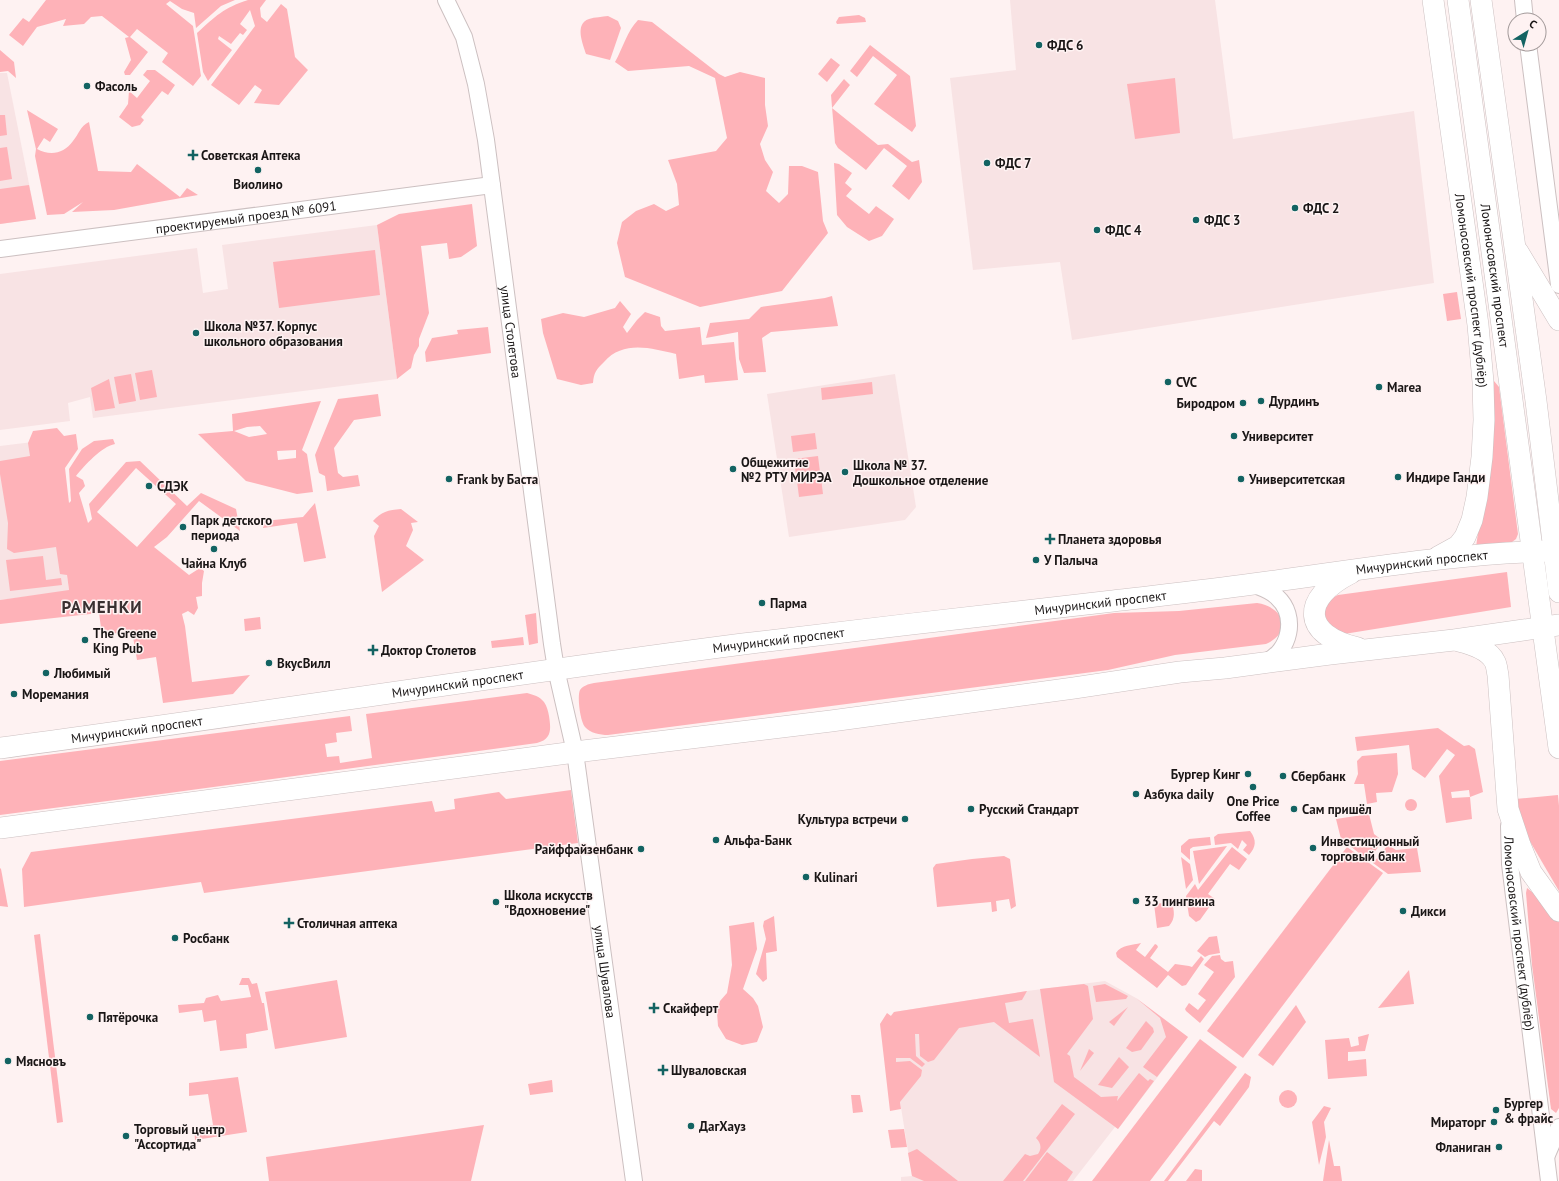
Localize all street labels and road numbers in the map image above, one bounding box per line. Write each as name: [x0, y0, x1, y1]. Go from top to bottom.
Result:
street label: Ломоносовский проспект (дублёр): [1451, 191, 1491, 388]
street label: проектируемый проезд № 6091: [155, 197, 337, 238]
street label: Ломоносовский проспект: [1476, 202, 1513, 349]
street label: улица Столетова: [496, 285, 525, 379]
street label: Мичуринский проспект: [1355, 546, 1489, 579]
street label: Мичуринский проспект: [1034, 587, 1168, 619]
street label: Мичуринский проспект: [712, 624, 846, 657]
street label: Мичуринский проспект: [391, 666, 525, 702]
street label: Мичуринский проспект: [70, 712, 204, 747]
street label: Ломоносовский проспект (дублёр): [1500, 835, 1538, 1032]
street label: улица Шувалова: [590, 924, 619, 1019]

